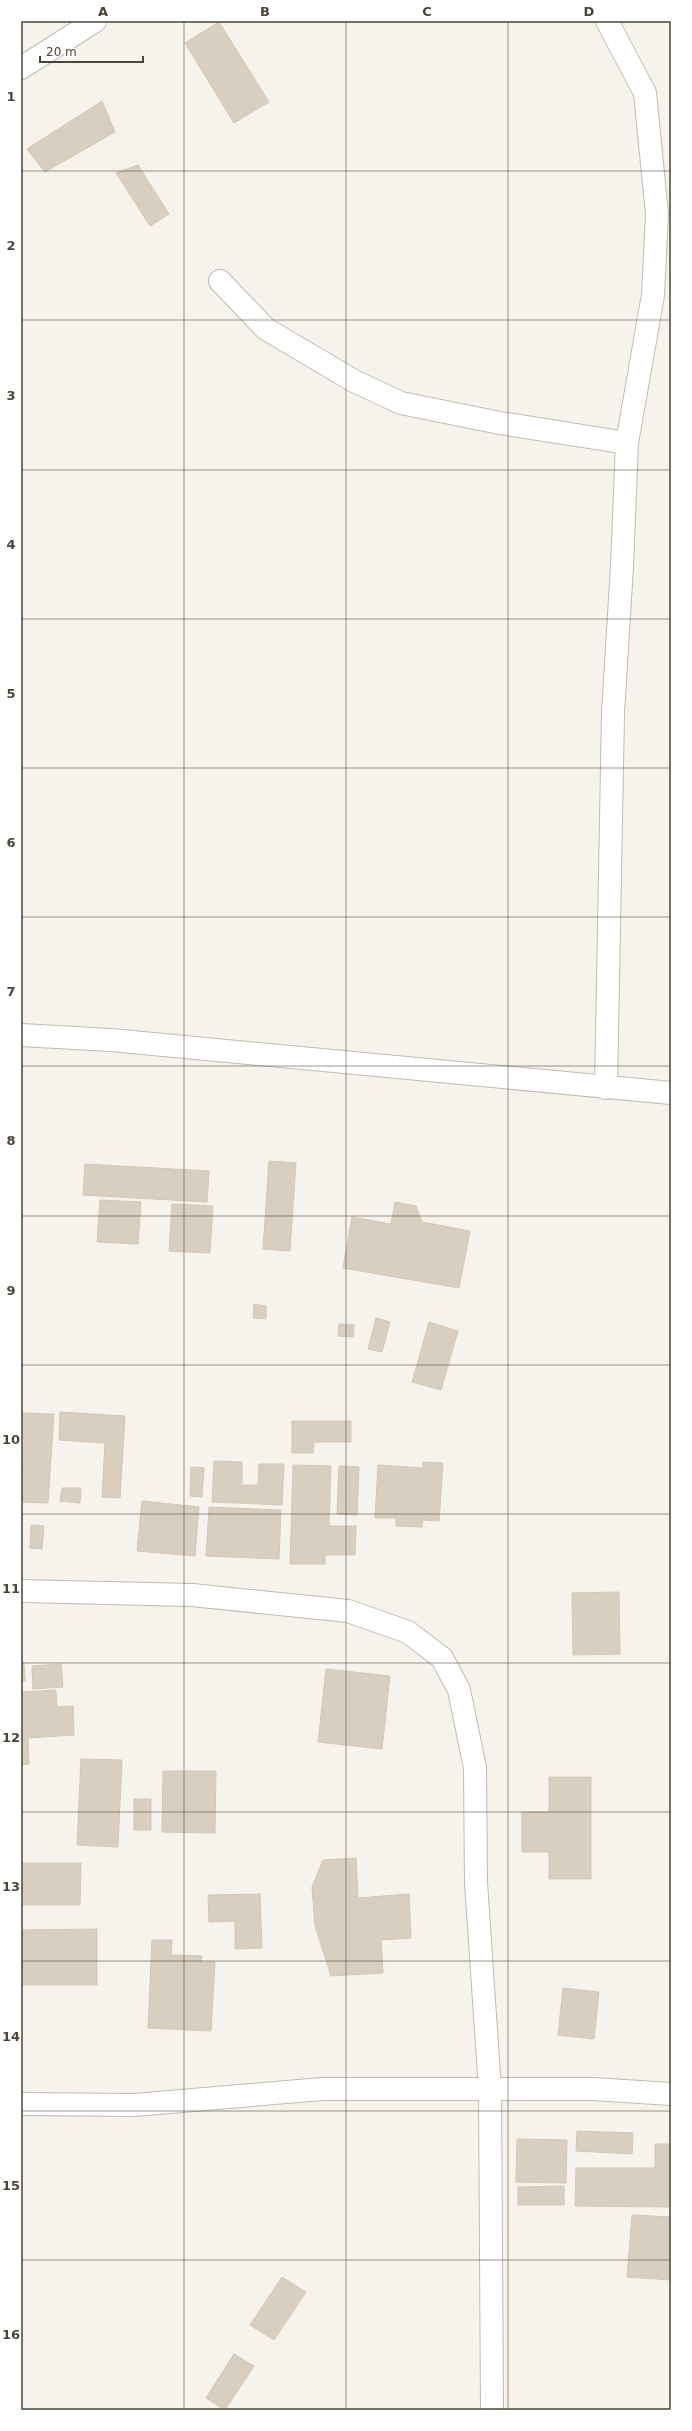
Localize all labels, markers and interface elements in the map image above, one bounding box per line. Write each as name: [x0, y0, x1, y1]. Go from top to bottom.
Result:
text: A: [98, 4, 108, 19]
text: B: [260, 4, 270, 19]
text: C: [422, 4, 432, 19]
text: D: [584, 4, 595, 19]
scale bar: [40, 38, 143, 64]
text: 20 m: [46, 45, 77, 59]
text: 1: [6, 89, 16, 104]
text: 2: [6, 238, 16, 253]
text: 3: [6, 388, 16, 403]
text: 4: [6, 537, 16, 552]
text: 5: [6, 686, 16, 701]
text: 6: [6, 835, 16, 850]
text: 7: [6, 984, 16, 999]
text: 8: [6, 1133, 16, 1148]
text: 9: [6, 1283, 16, 1298]
text: 10: [2, 1432, 20, 1447]
text: 11: [2, 1581, 20, 1596]
text: 12: [2, 1730, 20, 1745]
text: 13: [2, 1879, 20, 1894]
text: 14: [2, 2029, 20, 2044]
text: 15: [2, 2178, 20, 2193]
text: 16: [2, 2327, 20, 2342]

